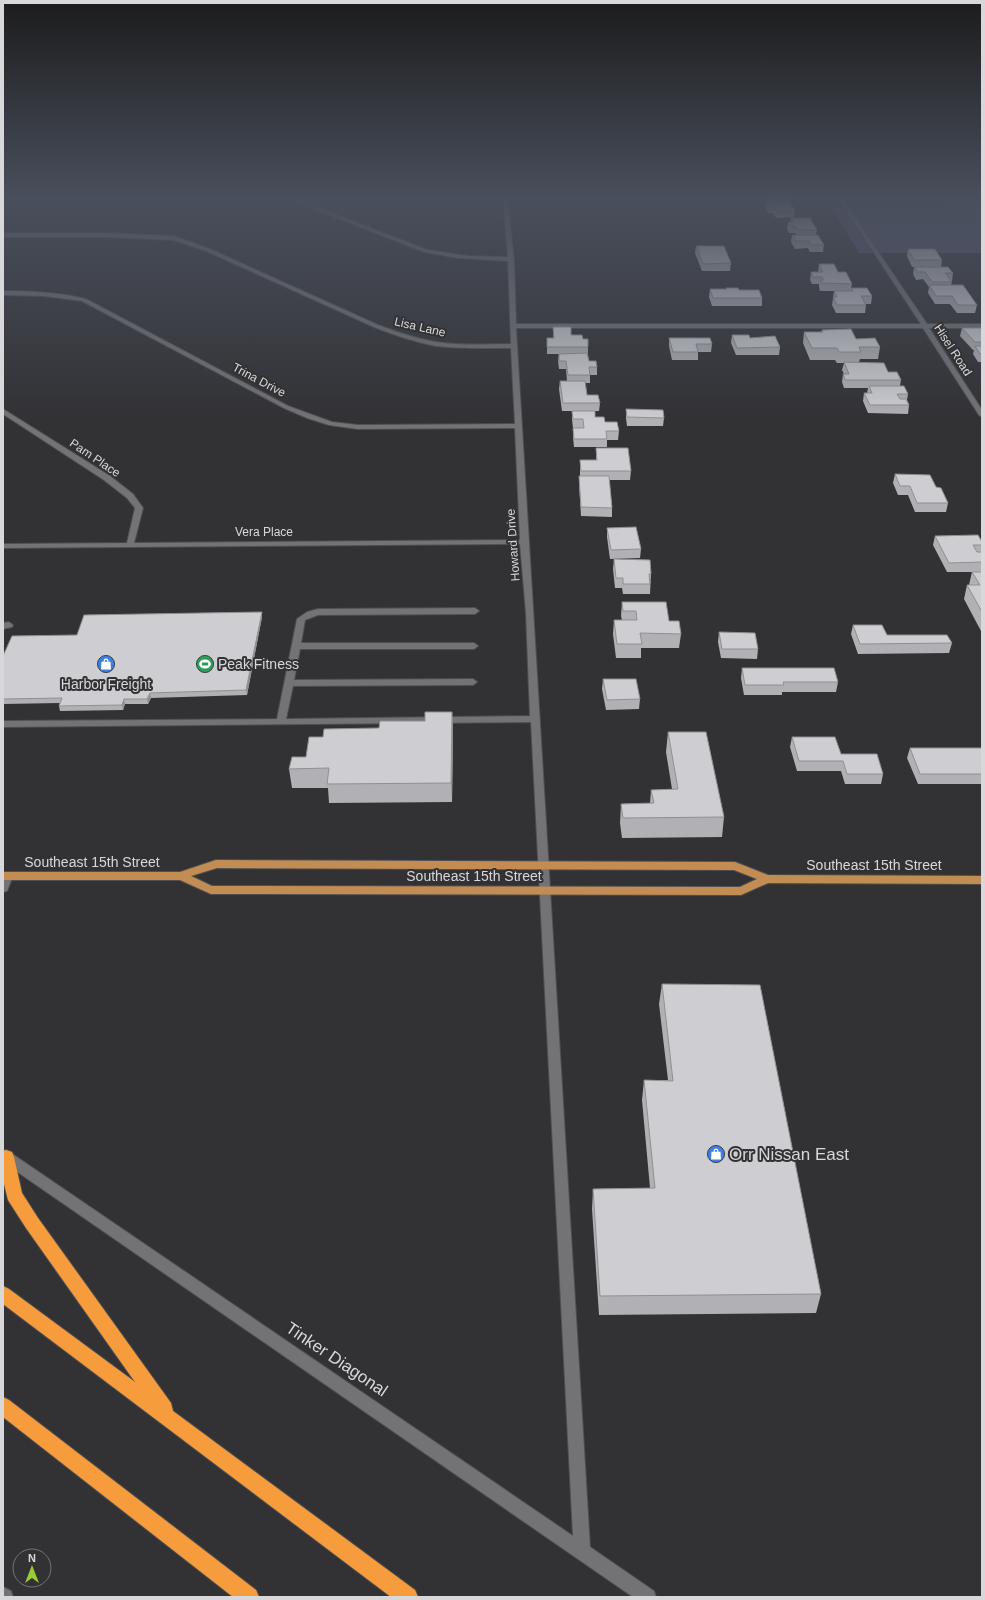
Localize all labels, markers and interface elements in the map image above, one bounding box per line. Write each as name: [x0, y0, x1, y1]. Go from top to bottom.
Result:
street label: Lisa Lane: [393, 314, 447, 340]
street label: Hisel Road: [931, 322, 975, 378]
street label: Trina Drive: [230, 360, 288, 400]
street label: Pam Place: [67, 436, 123, 480]
street label: Howard Drive: [503, 508, 523, 582]
street label: Vera Place: [235, 525, 293, 539]
shop icon: Harbor Freight: [96, 654, 116, 674]
sports icon: Peak Fitness: [195, 654, 215, 674]
place label: Peak Fitness: [218, 656, 299, 672]
place label: Harbor Freight: [61, 676, 151, 692]
street label: Southeast 15th Street: [24, 854, 160, 870]
street label: Southeast 15th Street: [806, 857, 942, 873]
street label: Southeast 15th Street: [406, 868, 542, 884]
shop icon: Orr Nissan East: [706, 1144, 726, 1164]
place label: Orr Nissan East: [729, 1145, 849, 1164]
street label: Tinker Diagonal: [282, 1318, 391, 1400]
north arrow: [12, 1548, 52, 1588]
text: N: [28, 1552, 36, 1564]

